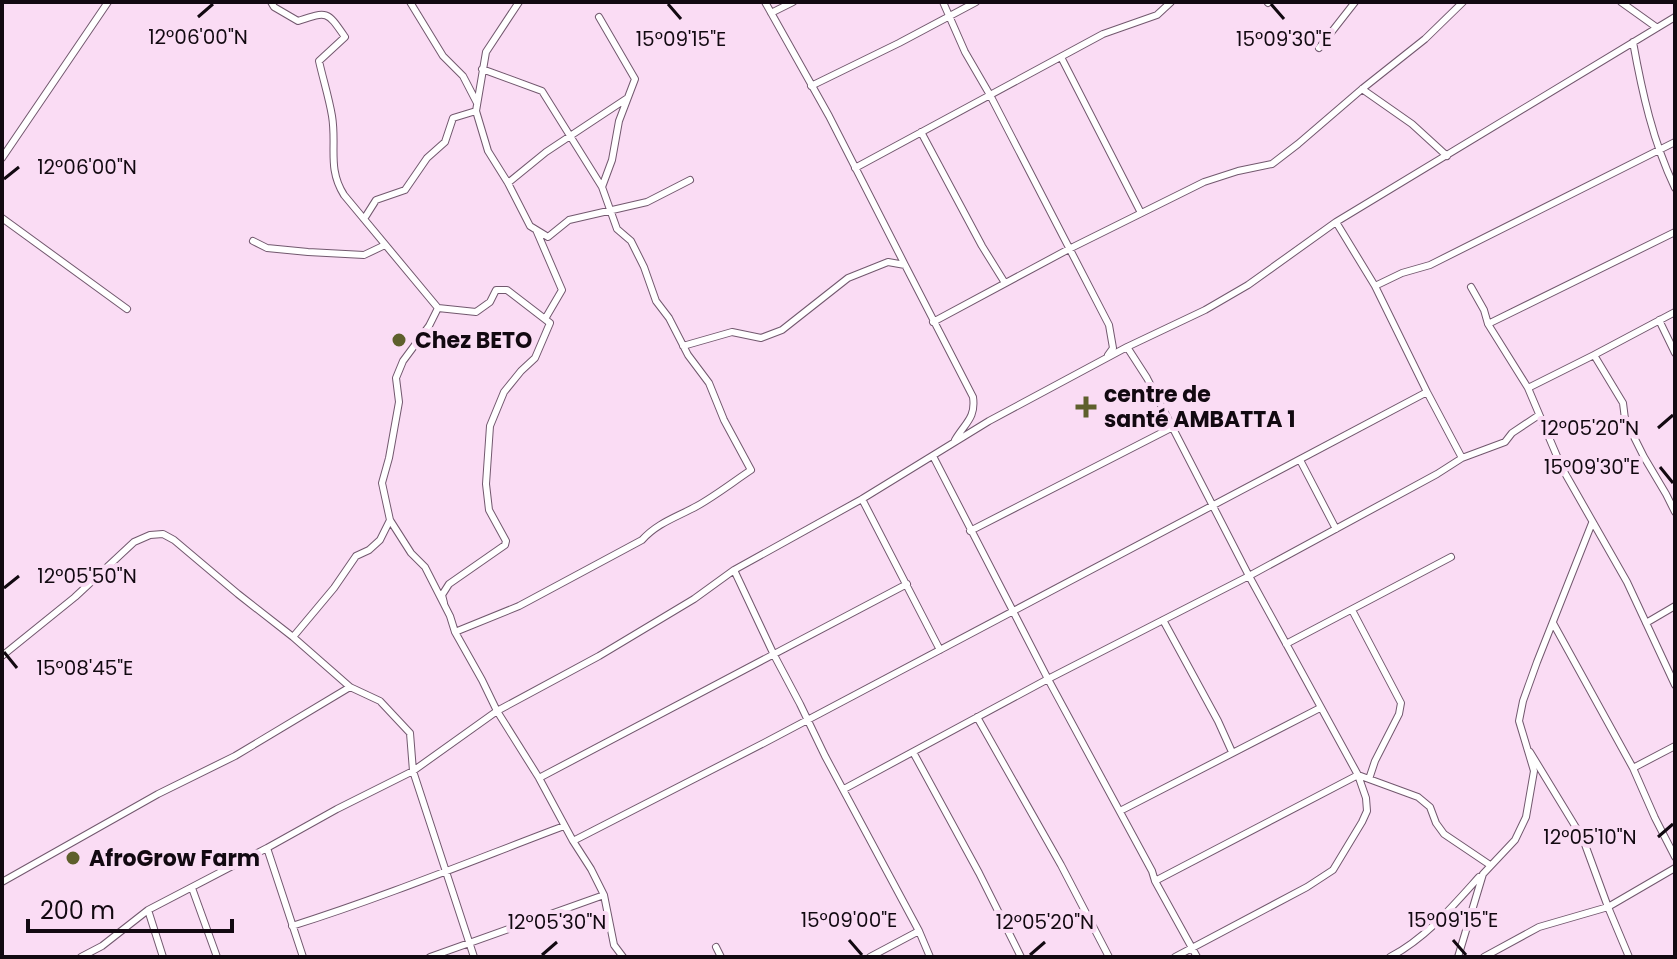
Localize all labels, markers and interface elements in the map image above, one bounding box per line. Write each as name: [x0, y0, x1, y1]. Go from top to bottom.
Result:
text: 12°06'00"N: [148, 23, 248, 51]
text: 15°09'15"E: [636, 25, 726, 53]
text: 15°09'30"E: [1236, 25, 1332, 53]
text: 12°06'00"N: [37, 153, 137, 181]
place label: Chez BETO: [415, 325, 532, 356]
marker: Chez BETO: [390, 331, 408, 349]
place label: centre de santé AMBATTA 1: [1104, 379, 1295, 435]
marker: centre de santé AMBATTA 1: [1075, 396, 1097, 418]
text: 12°05'20"N: [1541, 414, 1639, 442]
text: 15°09'30"E: [1544, 453, 1640, 481]
text: 12°05'50"N: [37, 562, 137, 590]
text: 15°08'45"E: [37, 654, 133, 682]
text: 12°05'10"N: [1543, 823, 1637, 851]
place label: AfroGrow Farm: [89, 843, 260, 874]
marker: AfroGrow Farm: [64, 849, 82, 867]
scale bar: [28, 883, 232, 933]
text: 200 m: [40, 894, 115, 927]
text: 15°09'00"E: [801, 906, 897, 934]
text: 15°09'15"E: [1408, 906, 1498, 934]
text: 12°05'30"N: [508, 908, 606, 936]
text: 12°05'20"N: [996, 908, 1094, 936]

